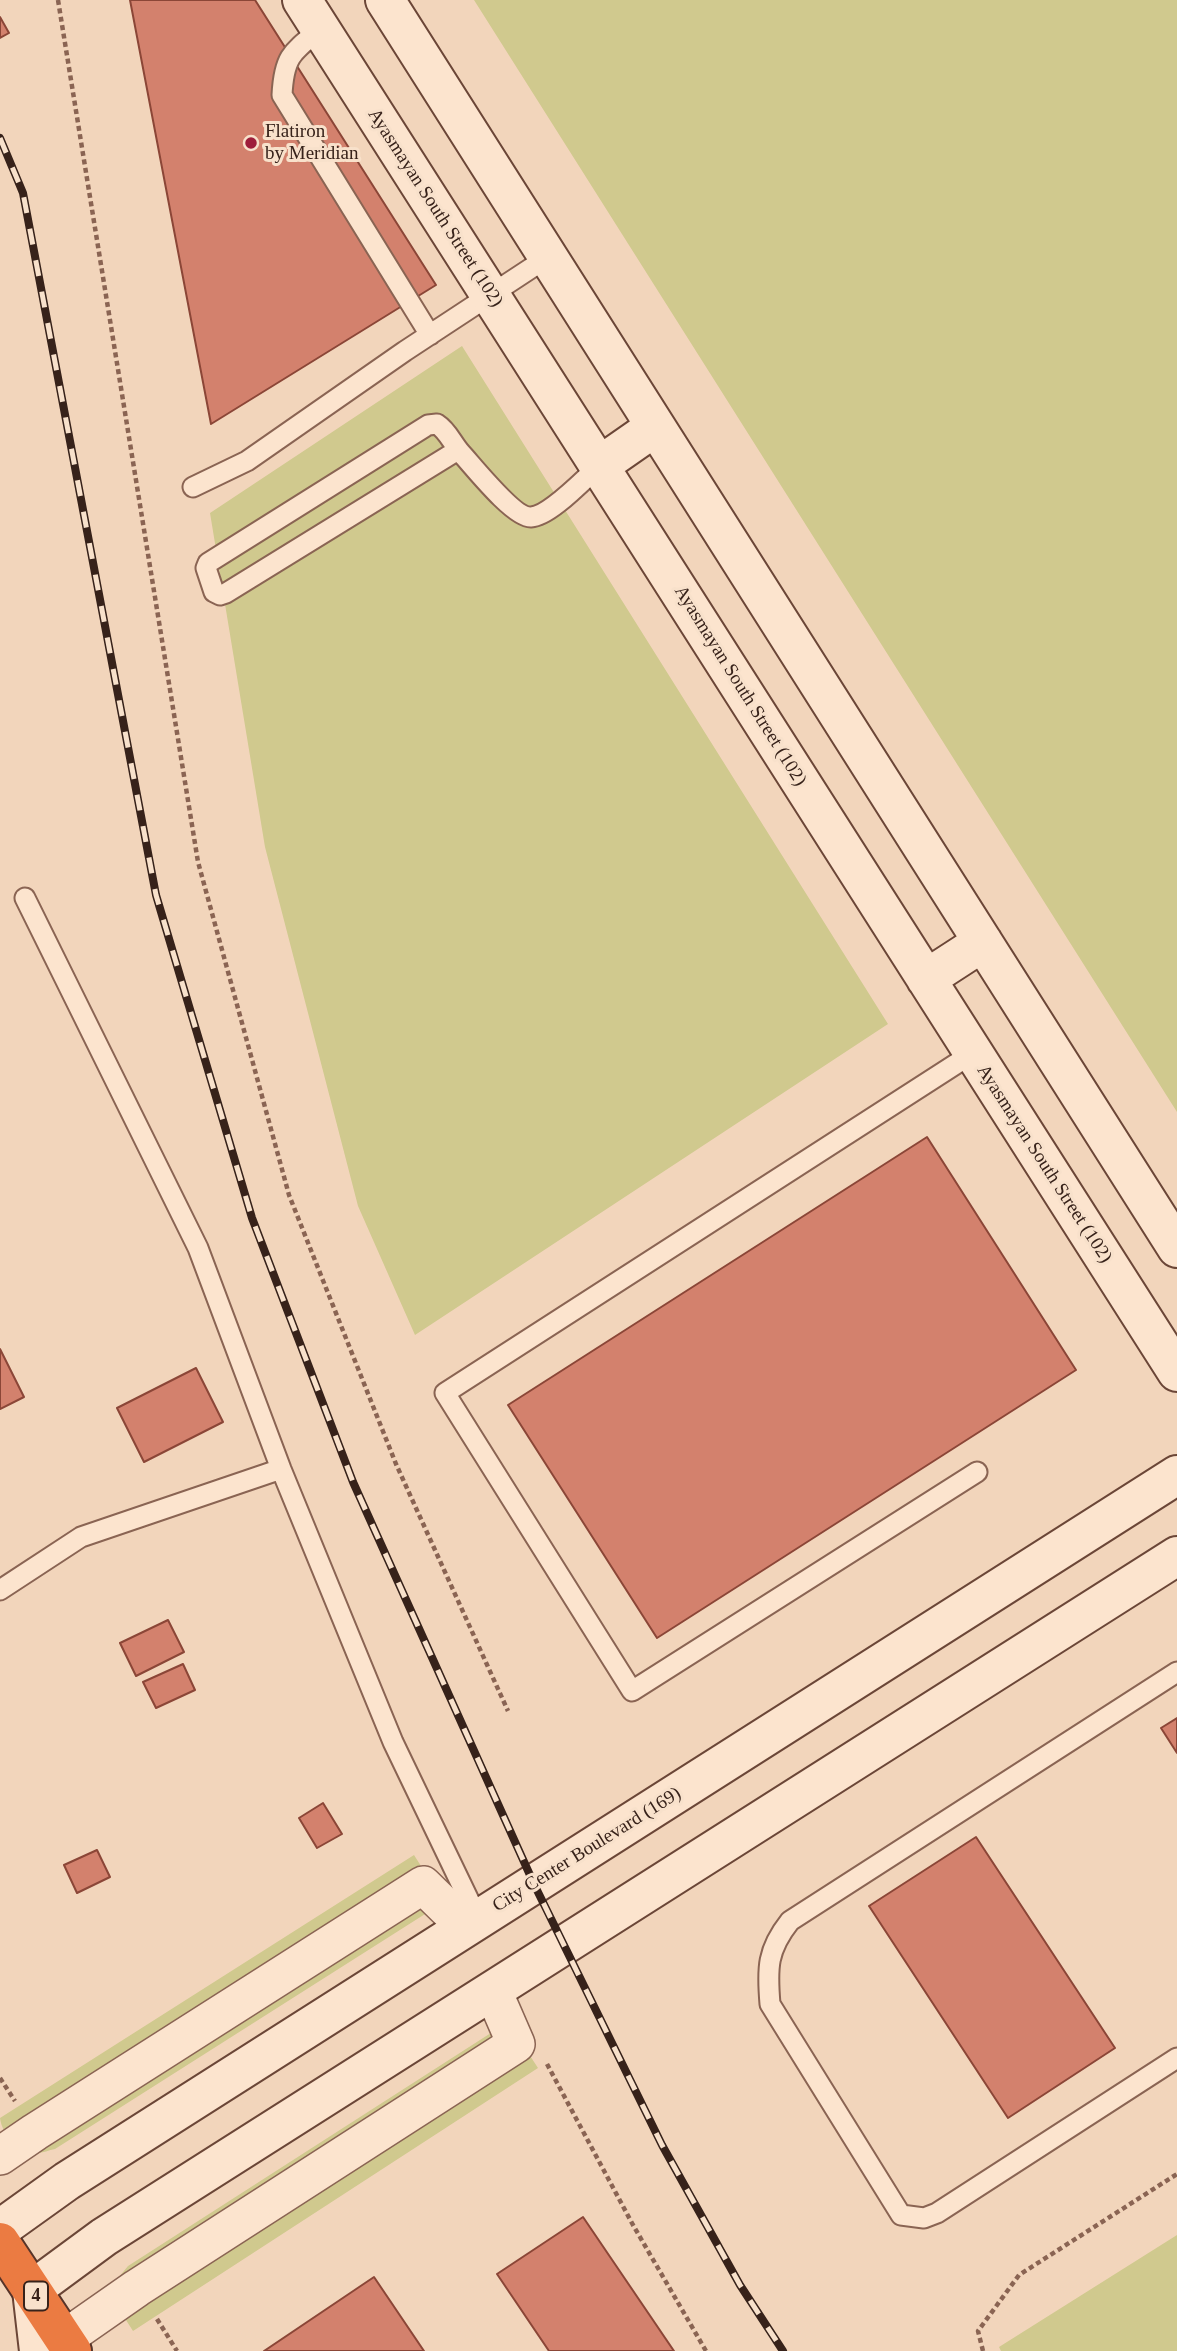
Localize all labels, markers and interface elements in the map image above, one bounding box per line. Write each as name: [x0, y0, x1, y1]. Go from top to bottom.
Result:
street label: Ayasmayan South Street (102): [362, 104, 508, 312]
place label: Flatiron by Meridian: [265, 121, 358, 165]
marker: Flatiron by Meridian: [243, 135, 259, 151]
street label: Ayasmayan South Street (102): [669, 582, 811, 790]
street label: Ayasmayan South Street (102): [971, 1060, 1117, 1268]
street label: City Center Boulevard (169): [489, 1783, 685, 1917]
road number: 4: [24, 2282, 48, 2310]

